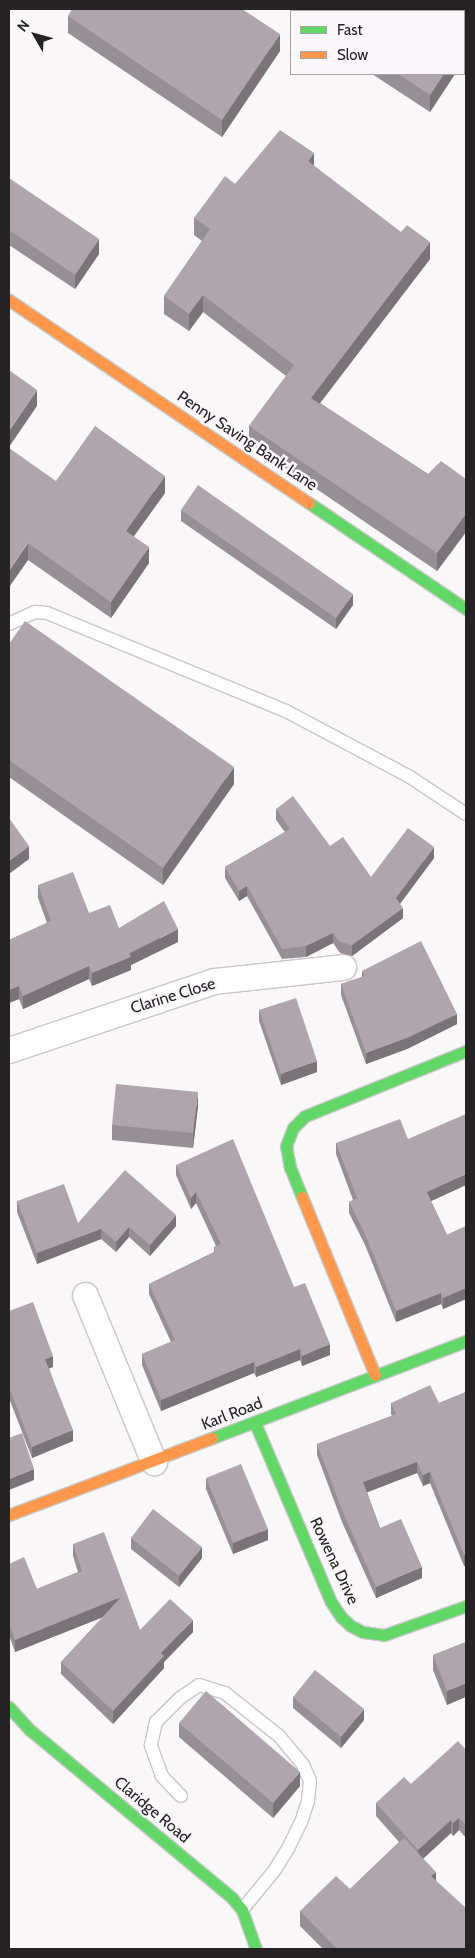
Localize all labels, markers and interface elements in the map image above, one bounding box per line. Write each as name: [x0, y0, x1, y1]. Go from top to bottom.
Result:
north arrow: [10, 10, 60, 60]
legend: [290, 10, 465, 75]
text: N: [13, 16, 33, 35]
text: Fast: [337, 21, 362, 39]
text: Slow: [337, 46, 368, 64]
street label: Penny Saving Bank Lane: [173, 387, 321, 495]
street label: Clarine Close: [128, 974, 218, 1018]
street label: Karl Road: [199, 1394, 265, 1434]
street label: Rowena Drive: [305, 1514, 363, 1608]
street label: Claridge Road: [110, 1773, 194, 1847]

